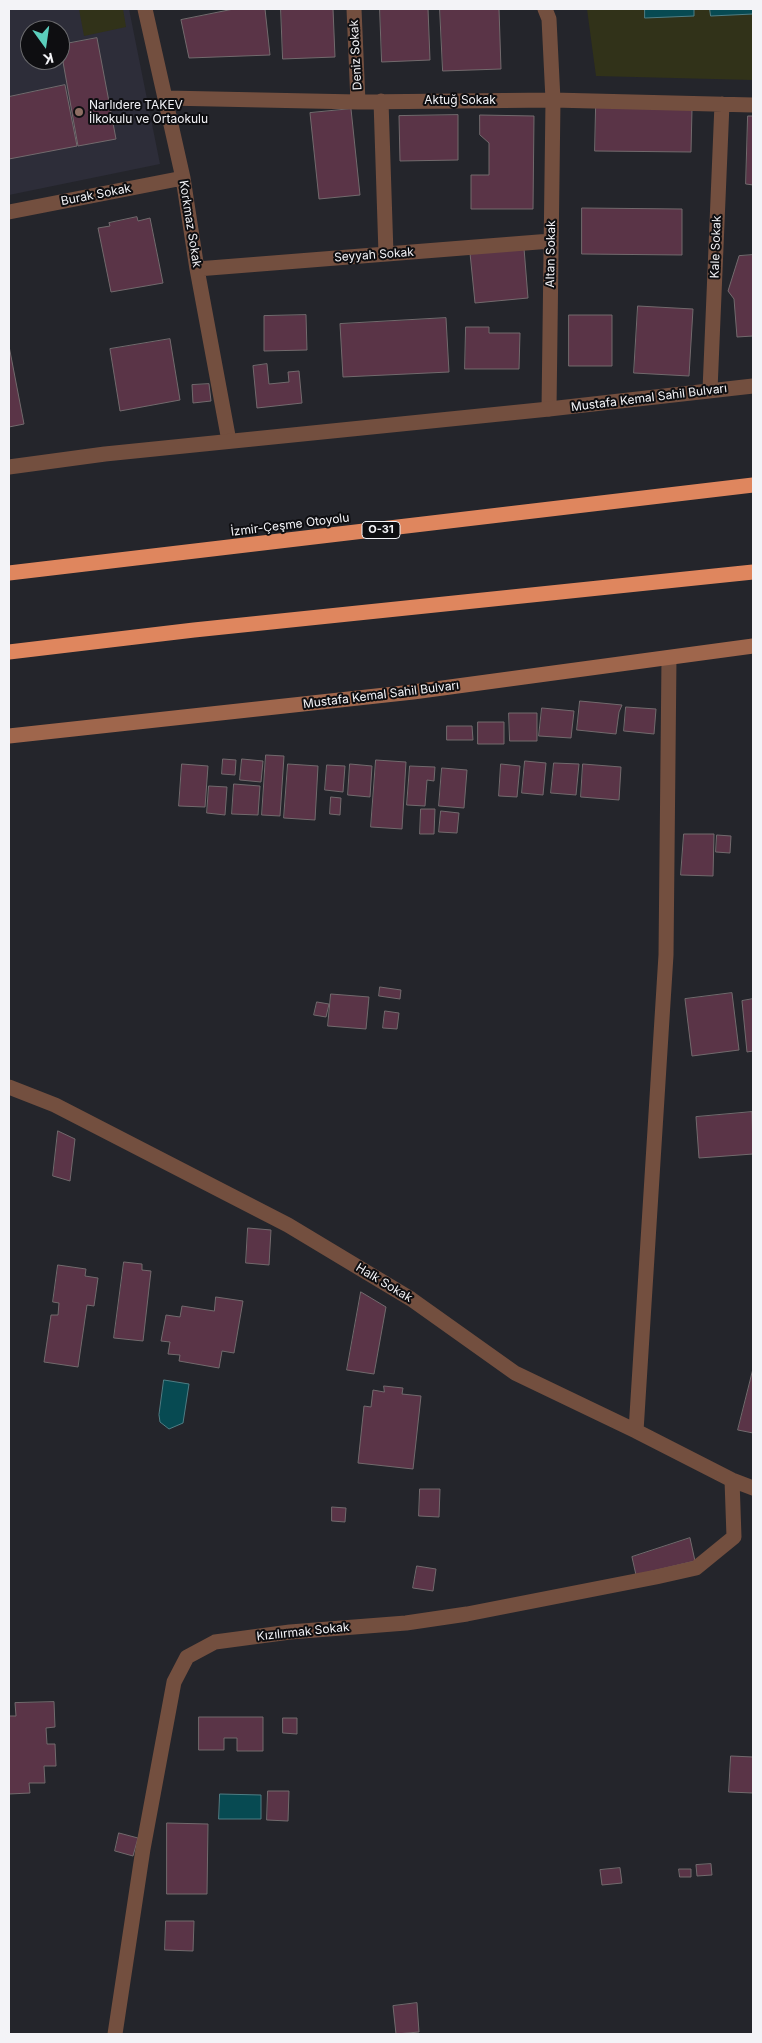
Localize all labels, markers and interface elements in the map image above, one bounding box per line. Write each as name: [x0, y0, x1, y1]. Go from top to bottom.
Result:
street label: Deniz Sokak: [347, 19, 365, 91]
north arrow: [20, 20, 70, 70]
text: K: [42, 50, 55, 69]
street label: Aktuğ Sokak: [424, 93, 496, 107]
place label: Narlıdere TAKEV İlkokulu ve Ortaokulu: [89, 98, 208, 126]
marker: Narlıdere TAKEV İlkokulu ve Ortaokulu: [73, 106, 85, 118]
street label: Korkmaz Sokak: [176, 179, 204, 269]
street label: Burak Sokak: [60, 181, 132, 209]
street label: Kale Sokak: [708, 215, 724, 279]
street label: Altan Sokak: [543, 220, 559, 288]
street label: Seyyah Sokak: [334, 245, 414, 265]
street label: Mustafa Kemal Sahil Bulvarı: [570, 381, 728, 415]
street label: İzmir-Çeşme Otoyolu: [230, 511, 350, 539]
road number: O-31: [362, 522, 400, 538]
street label: Mustafa Kemal Sahil Bulvarı: [302, 678, 460, 712]
street label: Halk Sokak: [353, 1261, 415, 1305]
street label: Kızılırmak Sokak: [256, 1620, 350, 1644]

